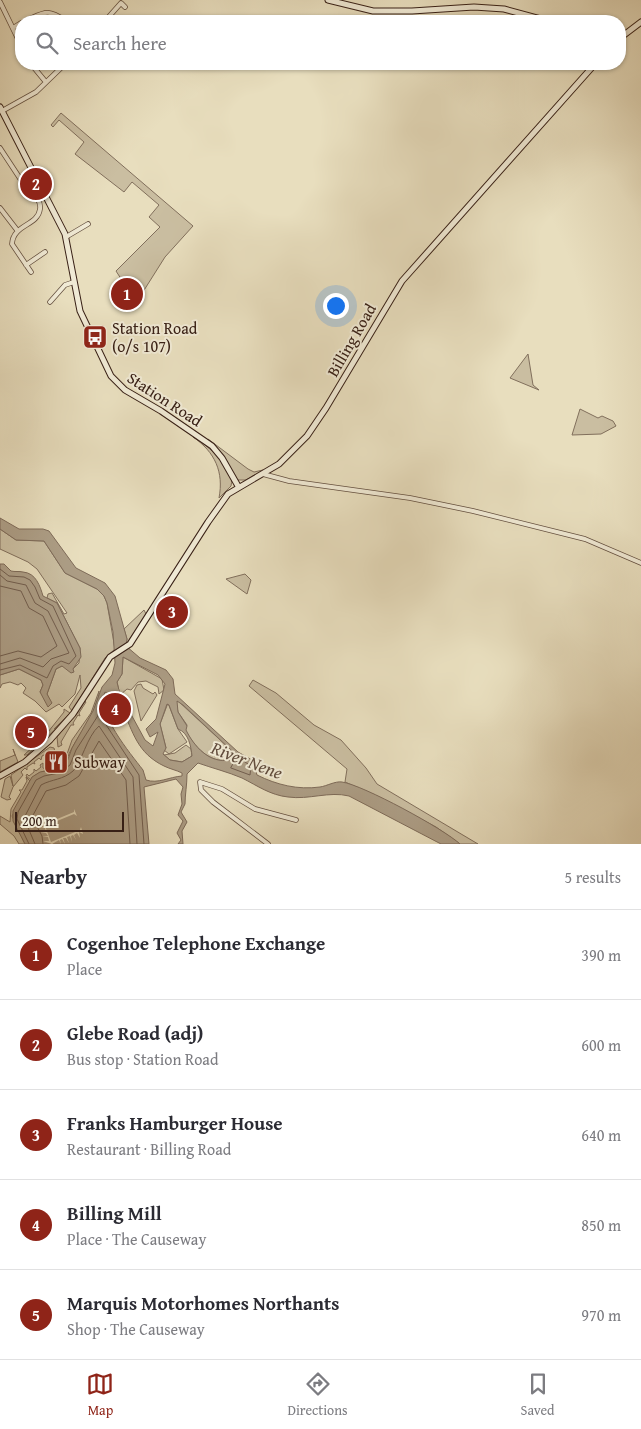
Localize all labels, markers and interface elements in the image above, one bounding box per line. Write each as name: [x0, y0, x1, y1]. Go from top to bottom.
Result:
search box: [15, 15, 626, 70]
icon: search: [33, 29, 61, 57]
text: Search here: [73, 29, 167, 57]
pin: 2: [20, 165, 52, 203]
pin: 1: [111, 275, 143, 313]
your location: [323, 293, 349, 319]
street label: Billing Road: [320, 299, 382, 381]
place label: Station Road (o/s 107): [112, 316, 198, 358]
bus stop icon: Station Road (o/s 107): [82, 324, 108, 350]
street label: Station Road: [123, 366, 208, 433]
pin: 3: [156, 593, 188, 631]
pin: 4: [99, 690, 131, 728]
pin: 5: [15, 713, 47, 751]
water label: River Nene: [206, 734, 287, 786]
restaurant icon: Subway: [43, 749, 69, 775]
place label: Subway: [74, 750, 125, 774]
scale bar: [15, 809, 124, 832]
text: 200 m: [22, 811, 57, 831]
text: Nearby: [20, 861, 87, 892]
text: 5 results: [564, 865, 621, 889]
text: Cogenhoe Telephone Exchange: [67, 929, 325, 957]
text: 1: [32, 943, 40, 967]
text: 390 m: [581, 943, 621, 967]
text: Place: [67, 957, 102, 981]
text: Glebe Road (adj): [67, 1019, 203, 1047]
text: 2: [32, 1033, 40, 1057]
text: 600 m: [581, 1033, 621, 1057]
text: Bus stop · Station Road: [67, 1047, 218, 1071]
text: Franks Hamburger House: [67, 1109, 283, 1137]
text: 3: [32, 1123, 40, 1147]
text: 640 m: [581, 1123, 621, 1147]
text: Restaurant · Billing Road: [67, 1137, 231, 1161]
text: Billing Mill: [67, 1199, 162, 1227]
text: 4: [32, 1213, 40, 1237]
text: 850 m: [581, 1213, 621, 1237]
text: Place · The Causeway: [67, 1227, 206, 1251]
text: Marquis Motorhomes Northants: [67, 1289, 339, 1317]
text: 5: [32, 1303, 40, 1327]
text: 970 m: [581, 1303, 621, 1327]
text: Shop · The Causeway: [67, 1317, 205, 1341]
tab: Map: [86, 1370, 114, 1420]
tab: Directions: [287, 1370, 348, 1420]
tab: Saved: [521, 1370, 555, 1420]

